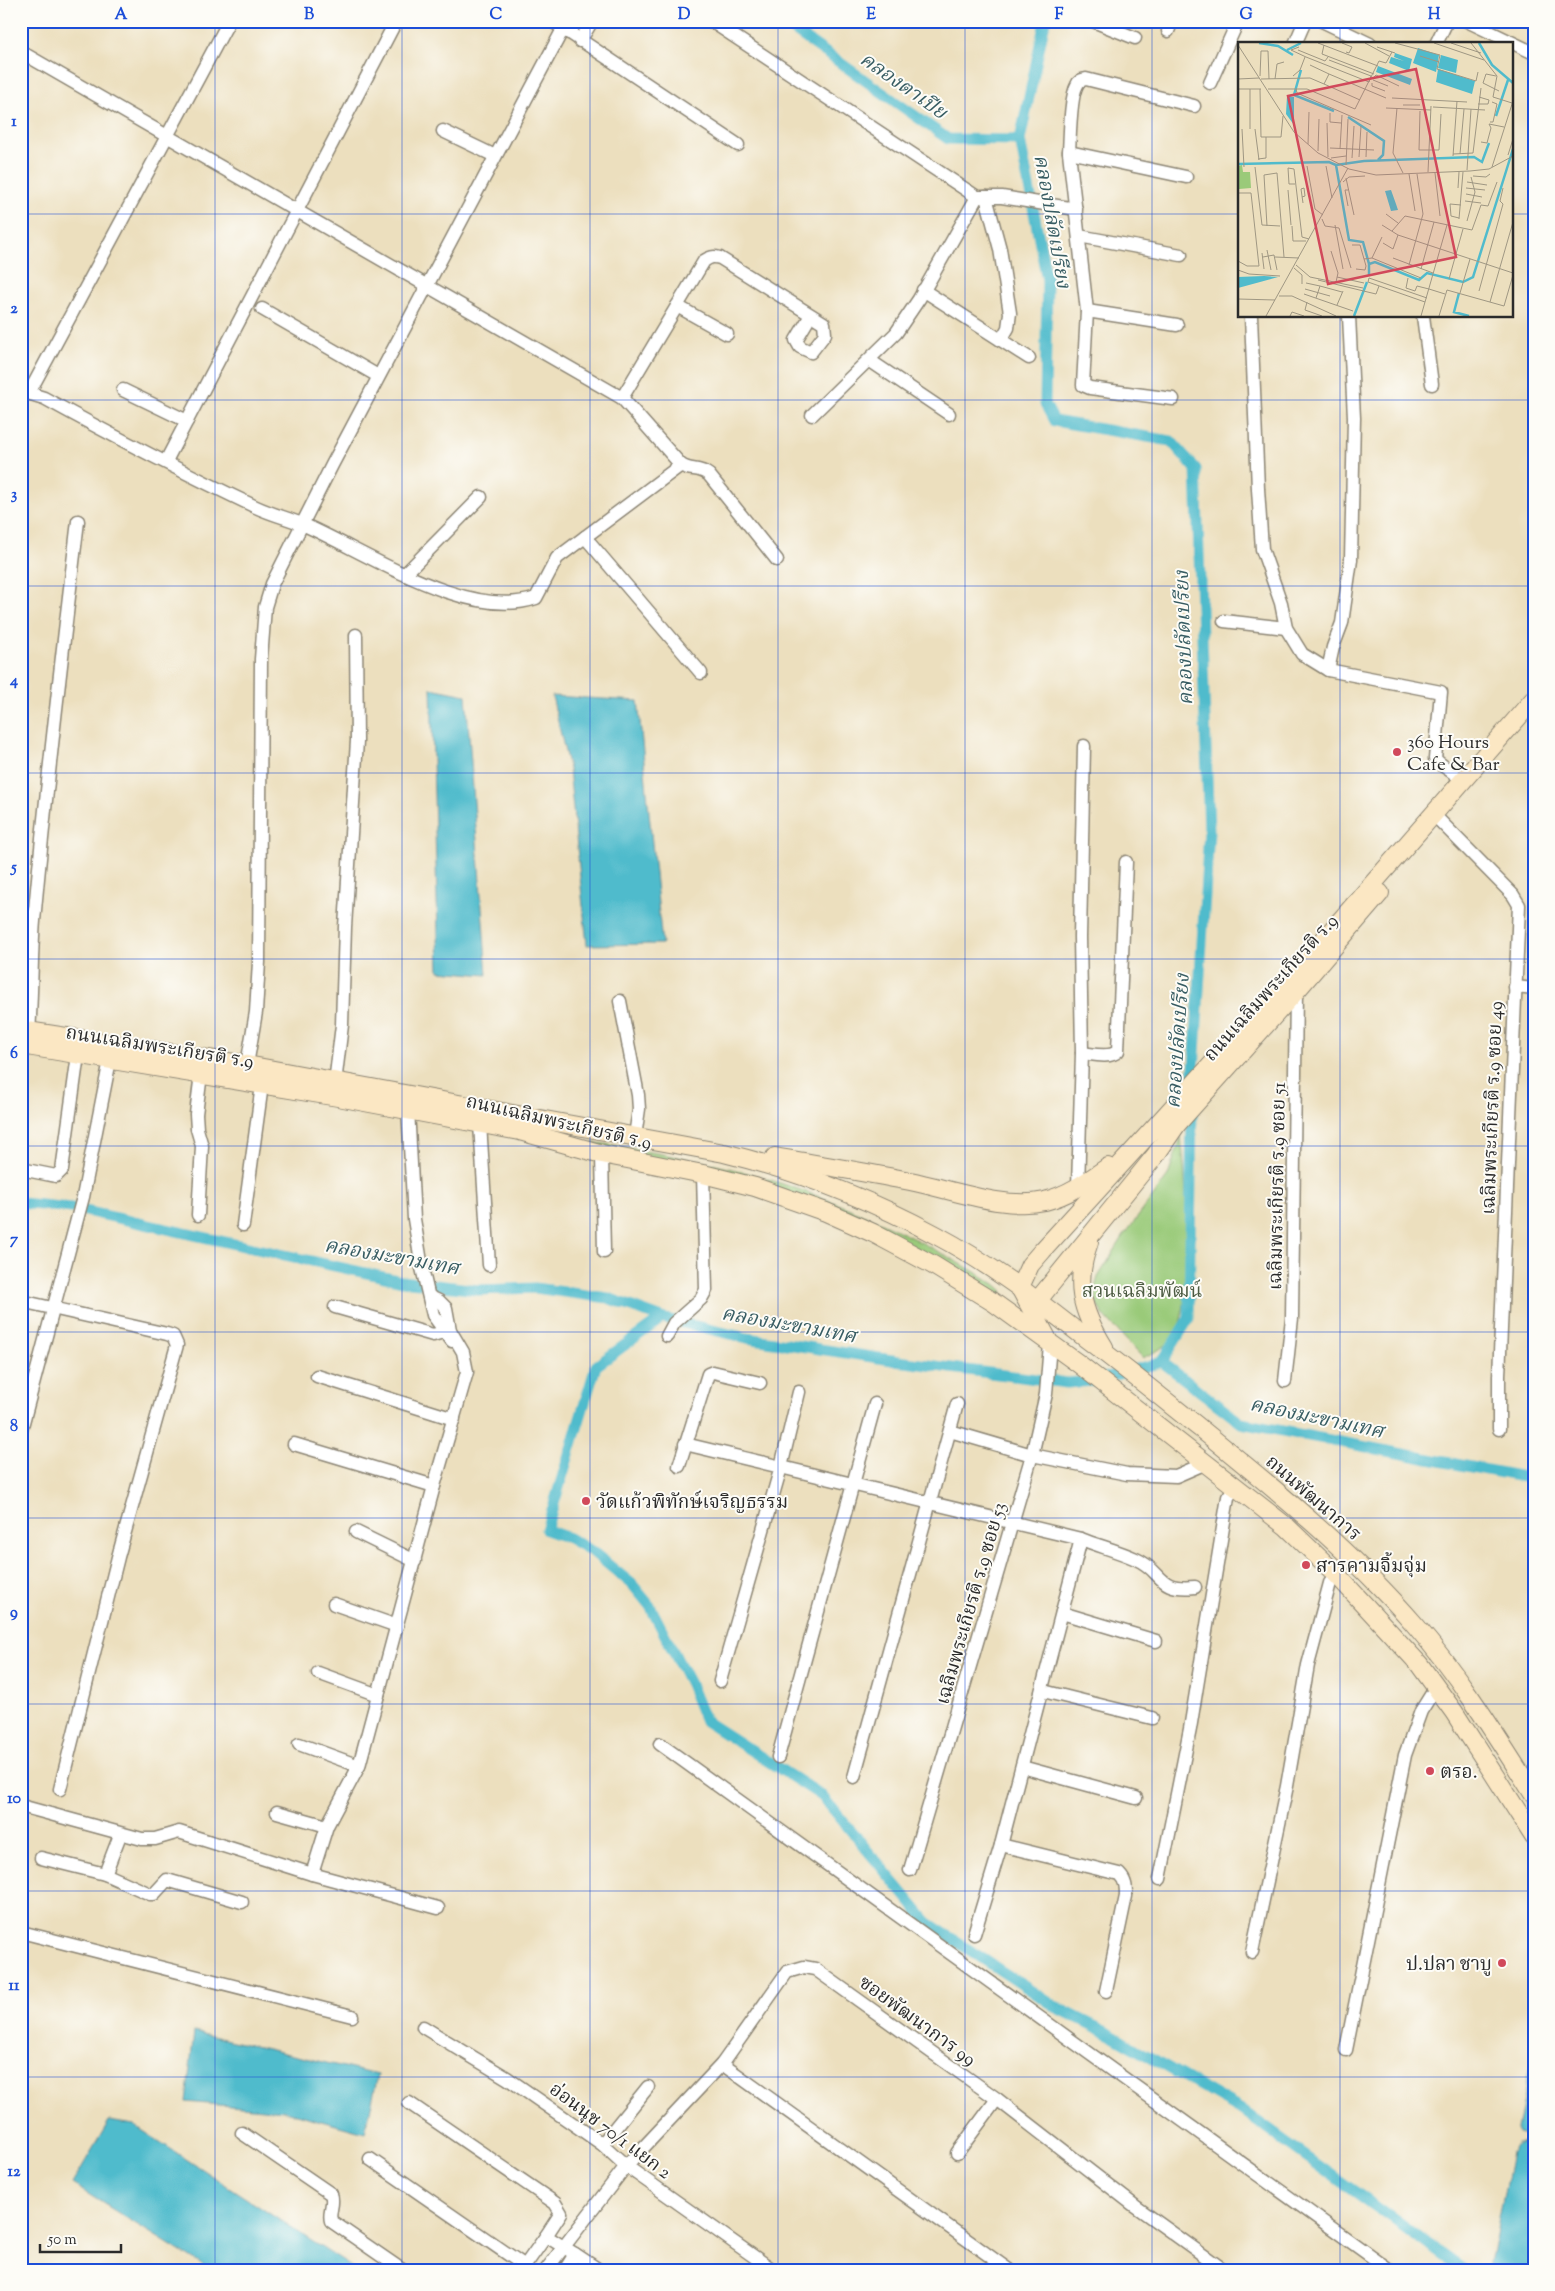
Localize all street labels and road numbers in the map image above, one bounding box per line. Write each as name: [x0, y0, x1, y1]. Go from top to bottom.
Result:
street label: ถนนเฉลิมพระเกียรติ ร.9: [1198, 909, 1345, 1068]
street label: เฉลิมพระเกียรติ ร.9 ซอย 49: [1476, 1001, 1511, 1215]
street label: ถนนเฉลิมพระเกียรติ ร.9: [64, 1020, 256, 1077]
street label: เฉลิมพระเกียรติ ร.9 ซอย 51: [1263, 1081, 1294, 1290]
street label: ถนนเฉลิมพระเกียรติ ร.9: [463, 1089, 654, 1158]
street label: ถนนพัฒนาการ: [1259, 1450, 1366, 1548]
street label: เฉลิมพระเกียรติ ร.9 ซอย 53: [931, 1499, 1014, 1708]
street label: ซอยพัฒนาการ 99: [852, 1970, 981, 2074]
street label: อ่อนนุช 70/1 แยก 2: [543, 2077, 676, 2187]

